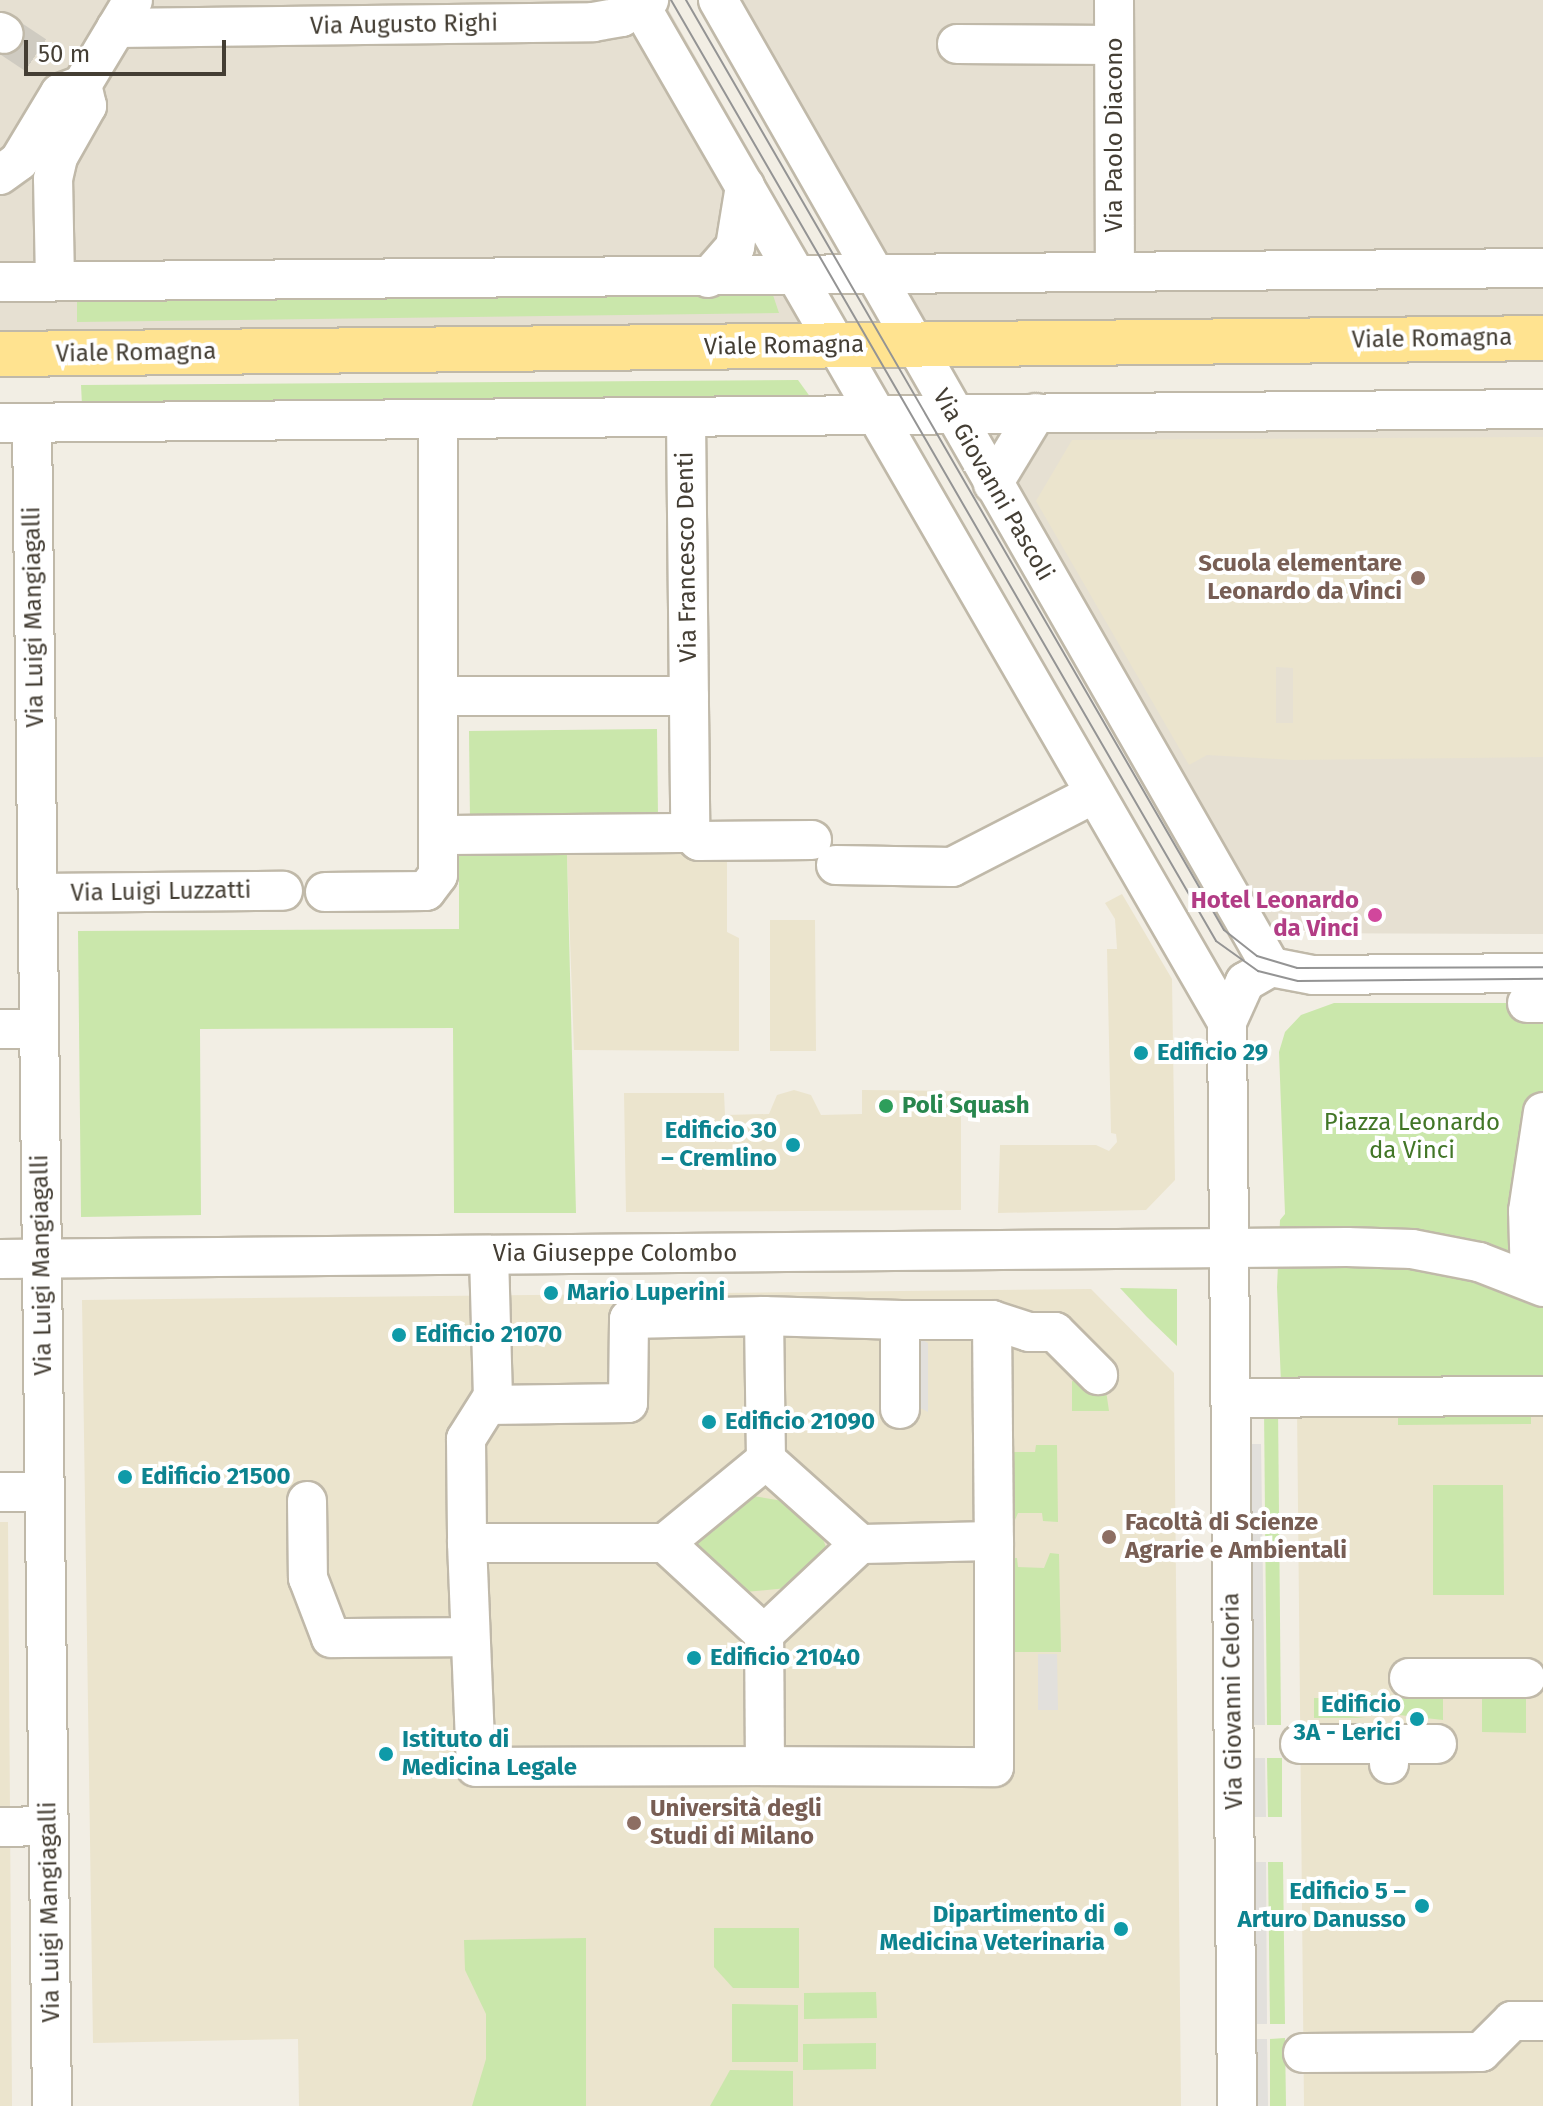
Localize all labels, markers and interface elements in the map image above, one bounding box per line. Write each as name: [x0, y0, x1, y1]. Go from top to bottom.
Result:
street label: Via Augusto Righi: [310, 9, 498, 41]
scale bar: [28, 24, 230, 74]
street label: Via Paolo Diacono: [1101, 38, 1129, 232]
text: 50 m: [38, 40, 90, 68]
street label: Viale Romagna: [1352, 323, 1512, 355]
street label: Viale Romagna: [704, 330, 864, 362]
street label: Viale Romagna: [56, 337, 216, 369]
street label: Via Giovanni Pascoli: [926, 384, 1060, 586]
street label: Via Francesco Denti: [671, 451, 703, 663]
street label: Via Luigi Mangiagalli: [18, 506, 50, 728]
place label: Scuola elementare Leonardo da Vinci: [1198, 550, 1402, 606]
marker: Scuola elementare Leonardo da Vinci: [1409, 569, 1427, 587]
street label: Via Luigi Luzzatti: [70, 876, 252, 908]
place label: Hotel Leonardo da Vinci: [1191, 887, 1359, 943]
marker: Hotel Leonardo da Vinci: [1366, 906, 1384, 924]
place label: Edificio 29: [1157, 1039, 1268, 1067]
marker: Edificio 29: [1132, 1044, 1150, 1062]
place label: Poli Squash: [902, 1092, 1029, 1120]
marker: Poli Squash: [877, 1097, 895, 1115]
park label: Piazza Leonardo da Vinci: [1324, 1109, 1500, 1165]
place label: Edificio 30 – Cremlino: [661, 1117, 777, 1173]
marker: Edificio 30 – Cremlino: [784, 1136, 802, 1154]
street label: Via Luigi Mangiagalli: [26, 1154, 58, 1376]
street label: Via Giuseppe Colombo: [493, 1240, 737, 1268]
place label: Mario Luperini: [567, 1279, 725, 1307]
marker: Mario Luperini: [542, 1284, 560, 1302]
place label: Edificio 21070: [415, 1321, 562, 1349]
marker: Edificio 21070: [390, 1326, 408, 1344]
place label: Edificio 21090: [725, 1408, 875, 1436]
marker: Edificio 21090: [700, 1413, 718, 1431]
place label: Edificio 21500: [141, 1463, 291, 1491]
marker: Edificio 21500: [116, 1468, 134, 1486]
place label: Facoltà di Scienze Agrarie e Ambientali: [1125, 1509, 1347, 1565]
marker: Facoltà di Scienze Agrarie e Ambientali: [1100, 1528, 1118, 1546]
street label: Via Giovanni Celoria: [1217, 1592, 1249, 1810]
place label: Edificio 21040: [710, 1644, 860, 1672]
marker: Edificio 21040: [685, 1649, 703, 1667]
place label: Edificio 3A - Lerici: [1294, 1691, 1401, 1747]
marker: Edificio 3A - Lerici: [1408, 1710, 1426, 1728]
place label: Istituto di Medicina Legale: [402, 1726, 577, 1782]
marker: Istituto di Medicina Legale: [377, 1745, 395, 1763]
place label: Università degli Studi di Milano: [650, 1795, 822, 1851]
street label: Via Luigi Mangiagalli: [34, 1801, 66, 2023]
marker: Università degli Studi di Milano: [625, 1814, 643, 1832]
place label: Edificio 5 – Arturo Danusso: [1237, 1878, 1406, 1934]
marker: Edificio 5 – Arturo Danusso: [1413, 1897, 1431, 1915]
place label: Dipartimento di Medicina Veterinaria: [879, 1901, 1105, 1957]
marker: Dipartimento di Medicina Veterinaria: [1112, 1920, 1130, 1938]

